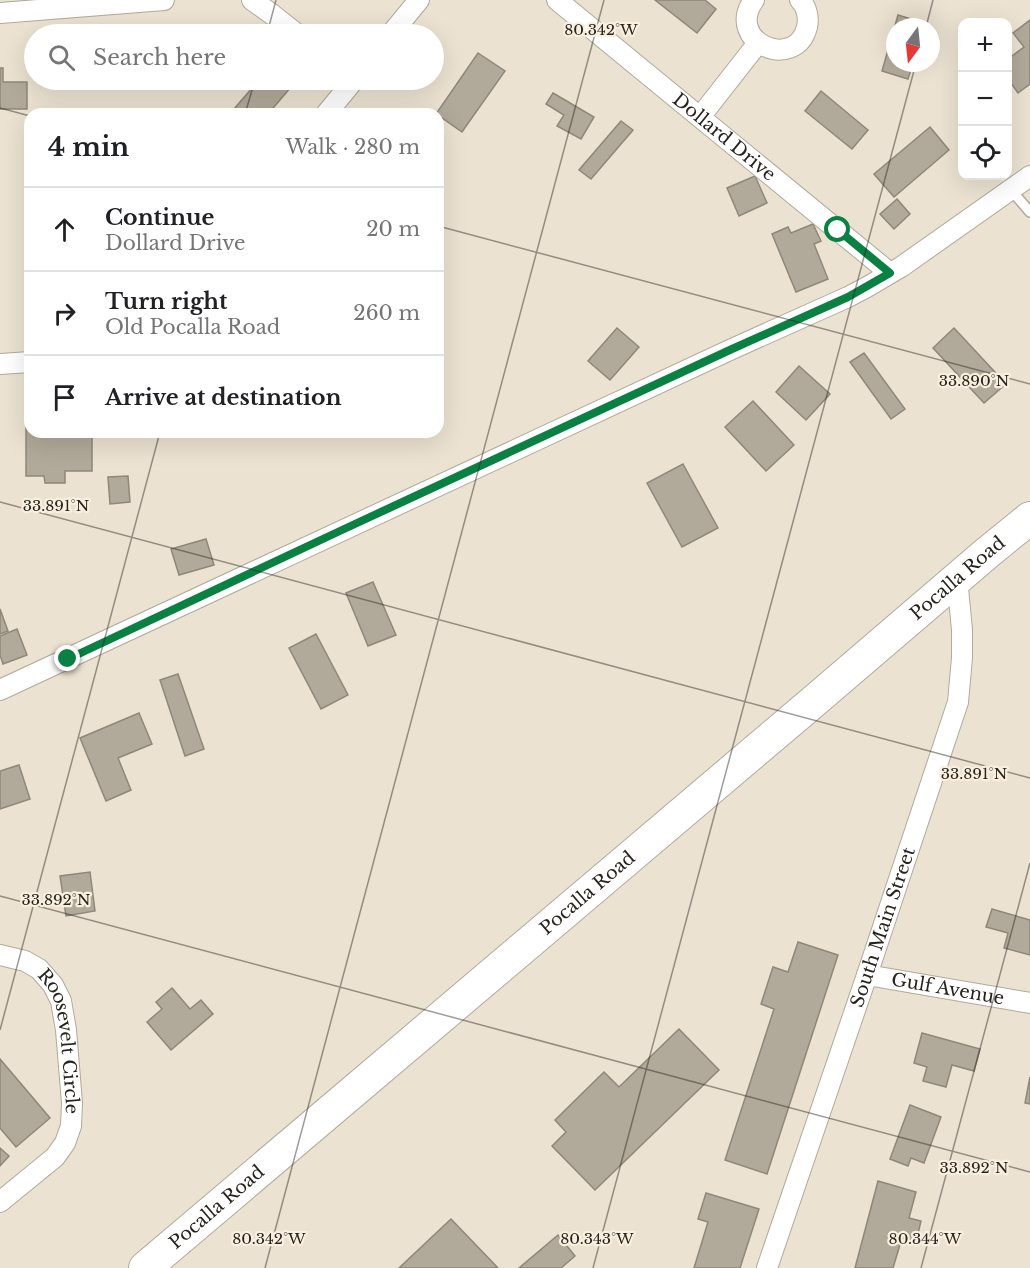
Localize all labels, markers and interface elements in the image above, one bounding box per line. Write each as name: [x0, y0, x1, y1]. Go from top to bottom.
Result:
north arrow: [886, 18, 940, 72]
map controls: [958, 18, 1012, 180]
button: +: [958, 18, 1012, 72]
text: 80.342°W: [564, 20, 638, 39]
search box: [24, 24, 444, 90]
icon: search: [45, 41, 78, 74]
text: Search here: [93, 44, 226, 71]
button: −: [958, 72, 1012, 126]
street label: Dollard Drive: [668, 88, 780, 186]
button: locate: [958, 126, 1012, 180]
text: 4 min: [48, 131, 129, 163]
text: Walk · 280 m: [286, 135, 420, 159]
text: Continue: [105, 204, 214, 231]
icon: ahead: [48, 213, 81, 246]
route start: [824, 216, 850, 242]
text: 20 m: [366, 217, 420, 241]
text: Dollard Drive: [105, 231, 246, 255]
text: Turn right: [105, 288, 227, 315]
icon: right: [48, 297, 81, 330]
text: 260 m: [353, 301, 420, 325]
text: Old Pocalla Road: [105, 315, 280, 339]
text: 33.890°N: [939, 371, 1009, 390]
icon: arrive: [48, 381, 81, 414]
text: Arrive at destination: [105, 384, 342, 411]
text: 33.891°N: [23, 496, 89, 515]
street label: Pocalla Road: [906, 532, 1010, 625]
route end: [54, 645, 80, 671]
text: 33.891°N: [941, 764, 1007, 783]
street label: South Main Street: [846, 844, 920, 1010]
street label: Pocalla Road: [535, 847, 640, 940]
text: 33.892°N: [21, 890, 91, 909]
street label: Roosevelt Circle: [33, 964, 83, 1115]
street label: Gulf Avenue: [890, 968, 1006, 1009]
text: 33.892°N: [939, 1158, 1009, 1177]
street label: Pocalla Road: [165, 1161, 269, 1254]
text: 80.342°W: [232, 1229, 306, 1248]
text: 80.343°W: [560, 1229, 634, 1248]
text: 80.344°W: [889, 1229, 962, 1248]

